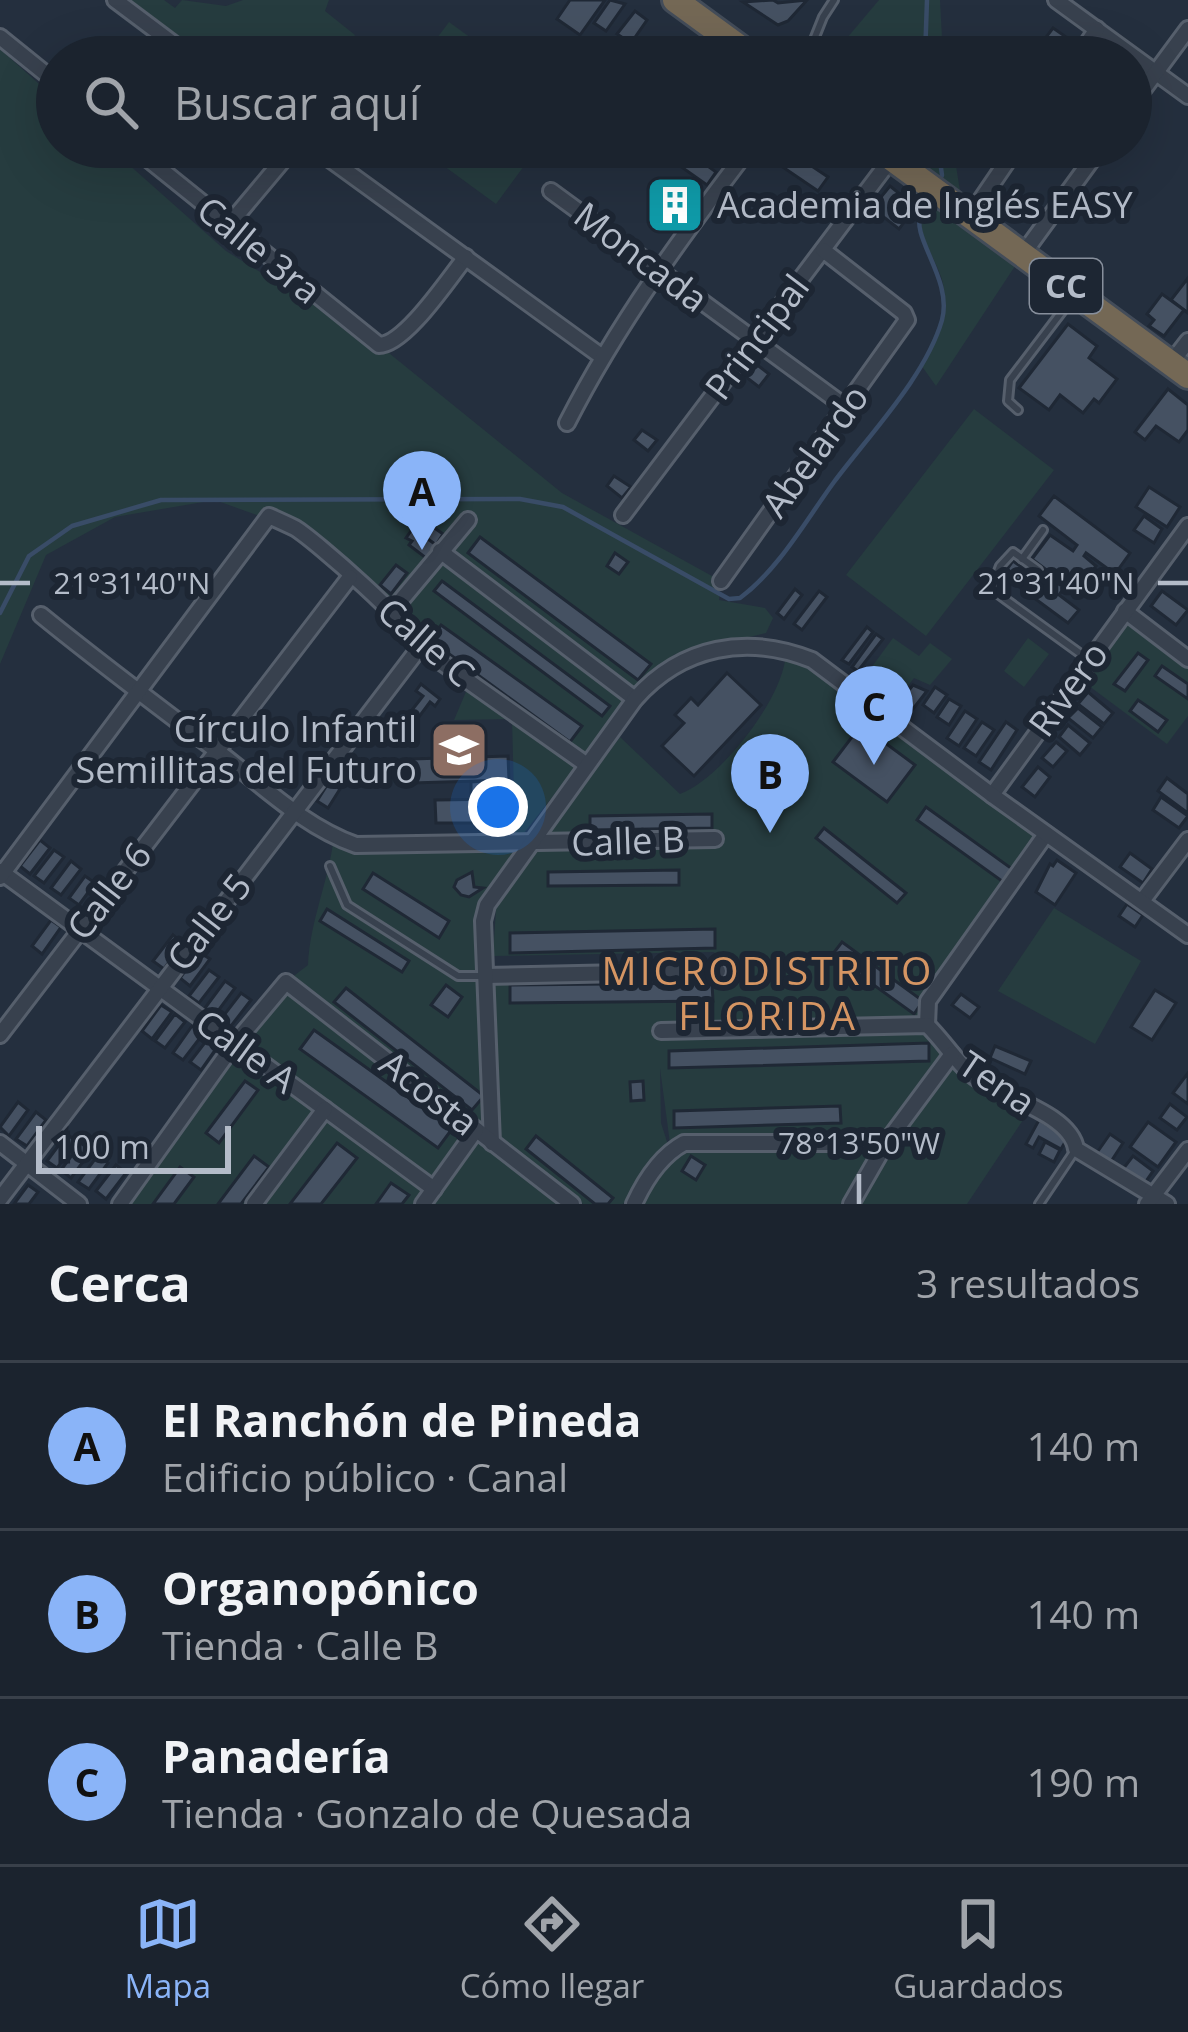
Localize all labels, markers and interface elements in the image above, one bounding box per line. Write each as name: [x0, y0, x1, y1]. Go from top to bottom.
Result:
search box: [36, 36, 1152, 168]
icon: search: [78, 69, 144, 135]
text: Buscar aquí: [174, 72, 420, 133]
building icon: Academia de Inglés EASY: [644, 174, 706, 236]
place label: Academia de Inglés EASY: [717, 180, 1134, 229]
street label: Calle 3ra: [187, 185, 331, 315]
street label: Moncada: [565, 190, 718, 323]
road number: CC: [1030, 259, 1102, 313]
street label: Principal: [693, 264, 820, 409]
street label: Abelardo: [750, 375, 879, 527]
pin: A: [383, 451, 461, 550]
text: 21°31'40"N: [54, 562, 210, 603]
text: 21°31'40"N: [978, 562, 1134, 603]
street label: Calle C: [368, 586, 485, 697]
street label: Rivero: [1017, 631, 1119, 746]
pin: C: [835, 666, 913, 765]
place label: Círculo Infantil Semillitas del Futuro: [75, 704, 417, 794]
school or university icon: Círculo Infantil Semillitas del Futuro: [428, 719, 490, 781]
pin: B: [731, 734, 809, 833]
your location: [468, 777, 528, 837]
street label: Calle B: [570, 814, 686, 867]
street label: Calle 6: [55, 832, 162, 950]
street label: Calle 5: [155, 863, 262, 981]
district label: MICRODISTRITO FLORIDA: [602, 943, 934, 1041]
street label: Calle A: [186, 998, 307, 1104]
street label: Acosta: [370, 1039, 488, 1146]
street label: Tena: [950, 1039, 1045, 1126]
scale bar: [36, 1120, 231, 1173]
text: 78°13'50"W: [778, 1122, 940, 1163]
text: 100 m: [54, 1124, 150, 1169]
text: Cerca: [48, 1247, 191, 1317]
text: 3 resultados: [916, 1256, 1140, 1309]
text: El Ranchón de Pineda: [162, 1389, 642, 1450]
text: A: [74, 1419, 100, 1472]
text: 140 m: [1027, 1419, 1140, 1472]
text: Edificio público · Canal: [162, 1450, 568, 1503]
text: Organopónico: [162, 1557, 479, 1618]
text: B: [74, 1587, 100, 1640]
text: 140 m: [1027, 1587, 1140, 1640]
text: Tienda · Calle B: [162, 1618, 438, 1671]
text: Panadería: [162, 1725, 391, 1786]
text: C: [75, 1755, 99, 1808]
text: 190 m: [1027, 1755, 1140, 1808]
text: Tienda · Gonzalo de Quesada: [162, 1786, 692, 1839]
tab: Mapa: [124, 1891, 211, 2008]
tab: Cómo llegar: [460, 1891, 644, 2008]
tab: Guardados: [893, 1891, 1064, 2008]

